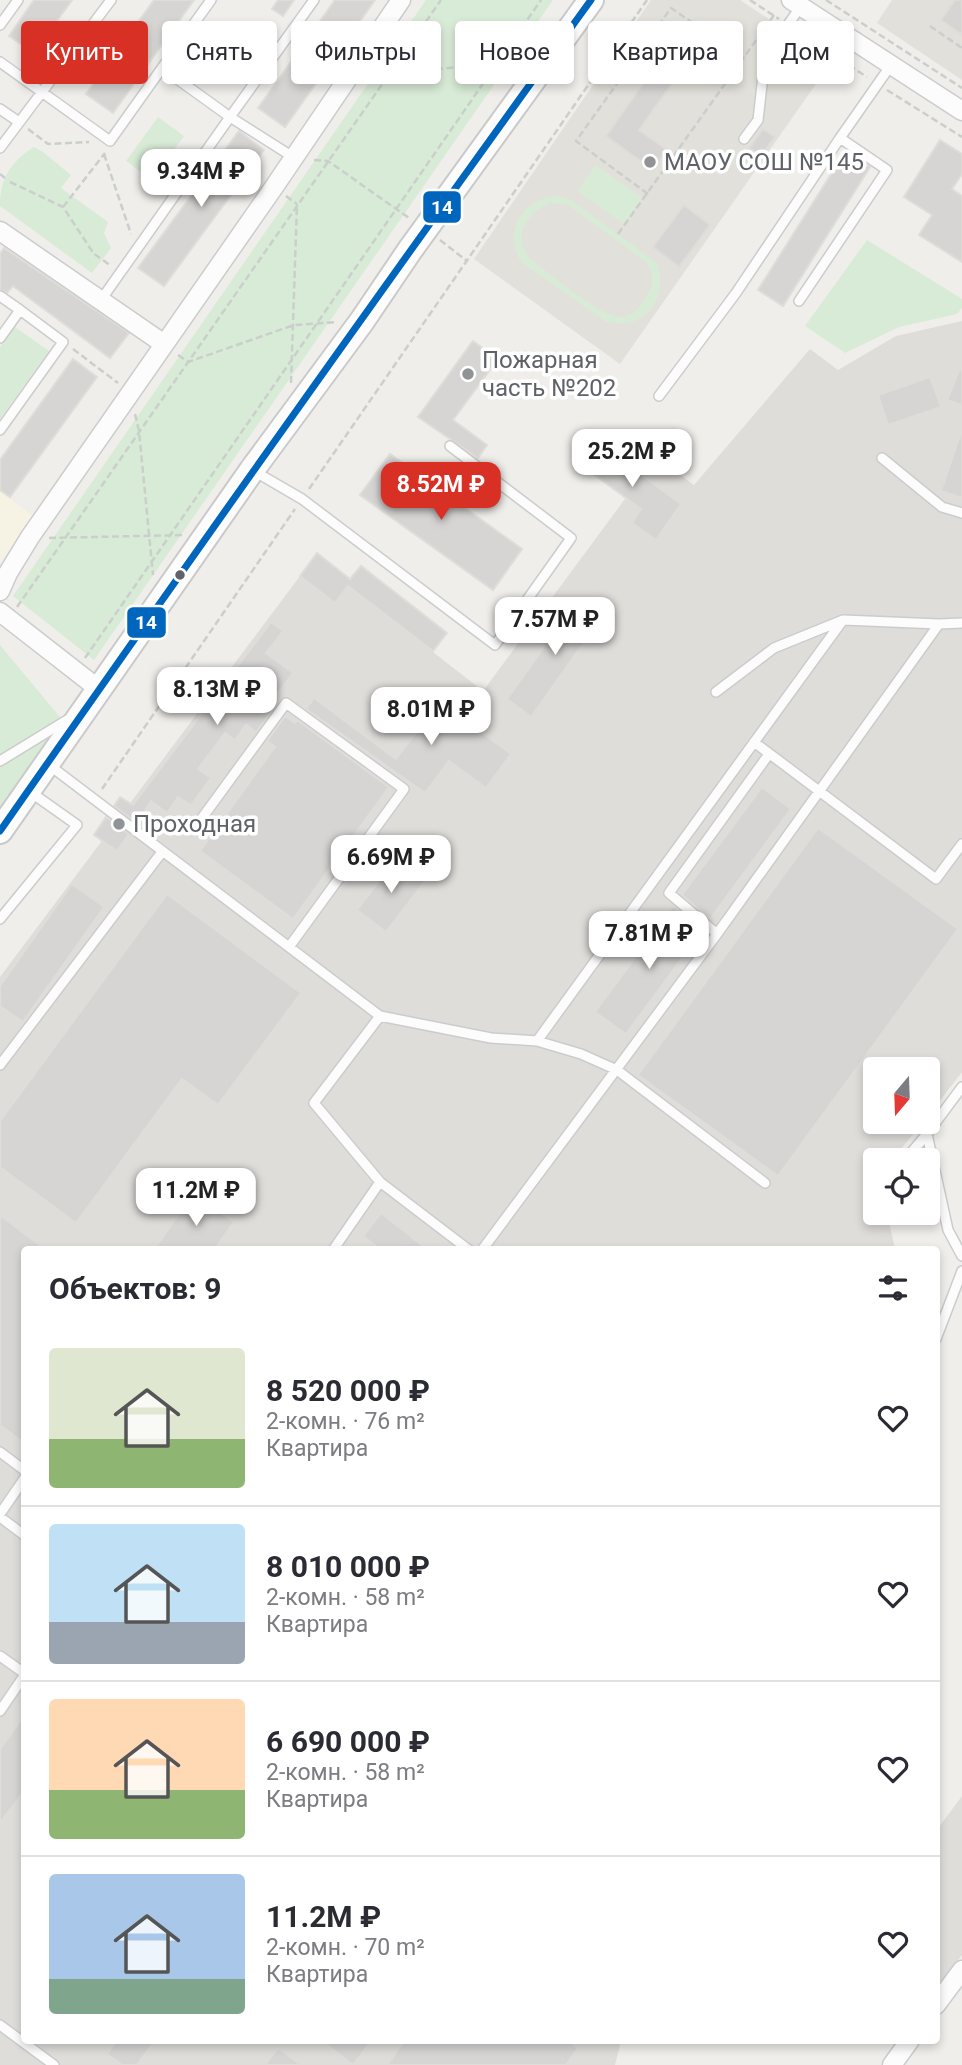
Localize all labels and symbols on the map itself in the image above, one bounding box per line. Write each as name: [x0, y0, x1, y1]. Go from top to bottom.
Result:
place label: МАОУ СОШ №145: [664, 148, 864, 176]
pin: 9.34M ₽: [136, 150, 266, 209]
marker: МАОУ СОШ №145: [642, 154, 658, 170]
line badge: 14: [422, 190, 462, 224]
text: 14: [431, 196, 453, 219]
place label: Пожарная часть №202: [482, 346, 616, 402]
marker: Пожарная часть №202: [460, 366, 476, 382]
pin: 25.2M ₽: [567, 430, 697, 489]
pin: 8.52M ₽: [376, 462, 506, 522]
unlabelled marker: [173, 568, 187, 582]
pin: 7.57M ₽: [490, 598, 620, 657]
line badge: 14: [126, 606, 167, 639]
text: 14: [135, 611, 157, 634]
pin: 8.13M ₽: [152, 668, 282, 727]
pin: 8.01M ₽: [366, 688, 496, 747]
place label: Проходная: [133, 810, 256, 838]
marker: Проходная: [111, 816, 127, 832]
pin: 6.69M ₽: [326, 836, 456, 895]
pin: 7.81M ₽: [584, 912, 714, 971]
north arrow: [863, 1057, 940, 1134]
pin: 11.2M ₽: [131, 1168, 261, 1228]

